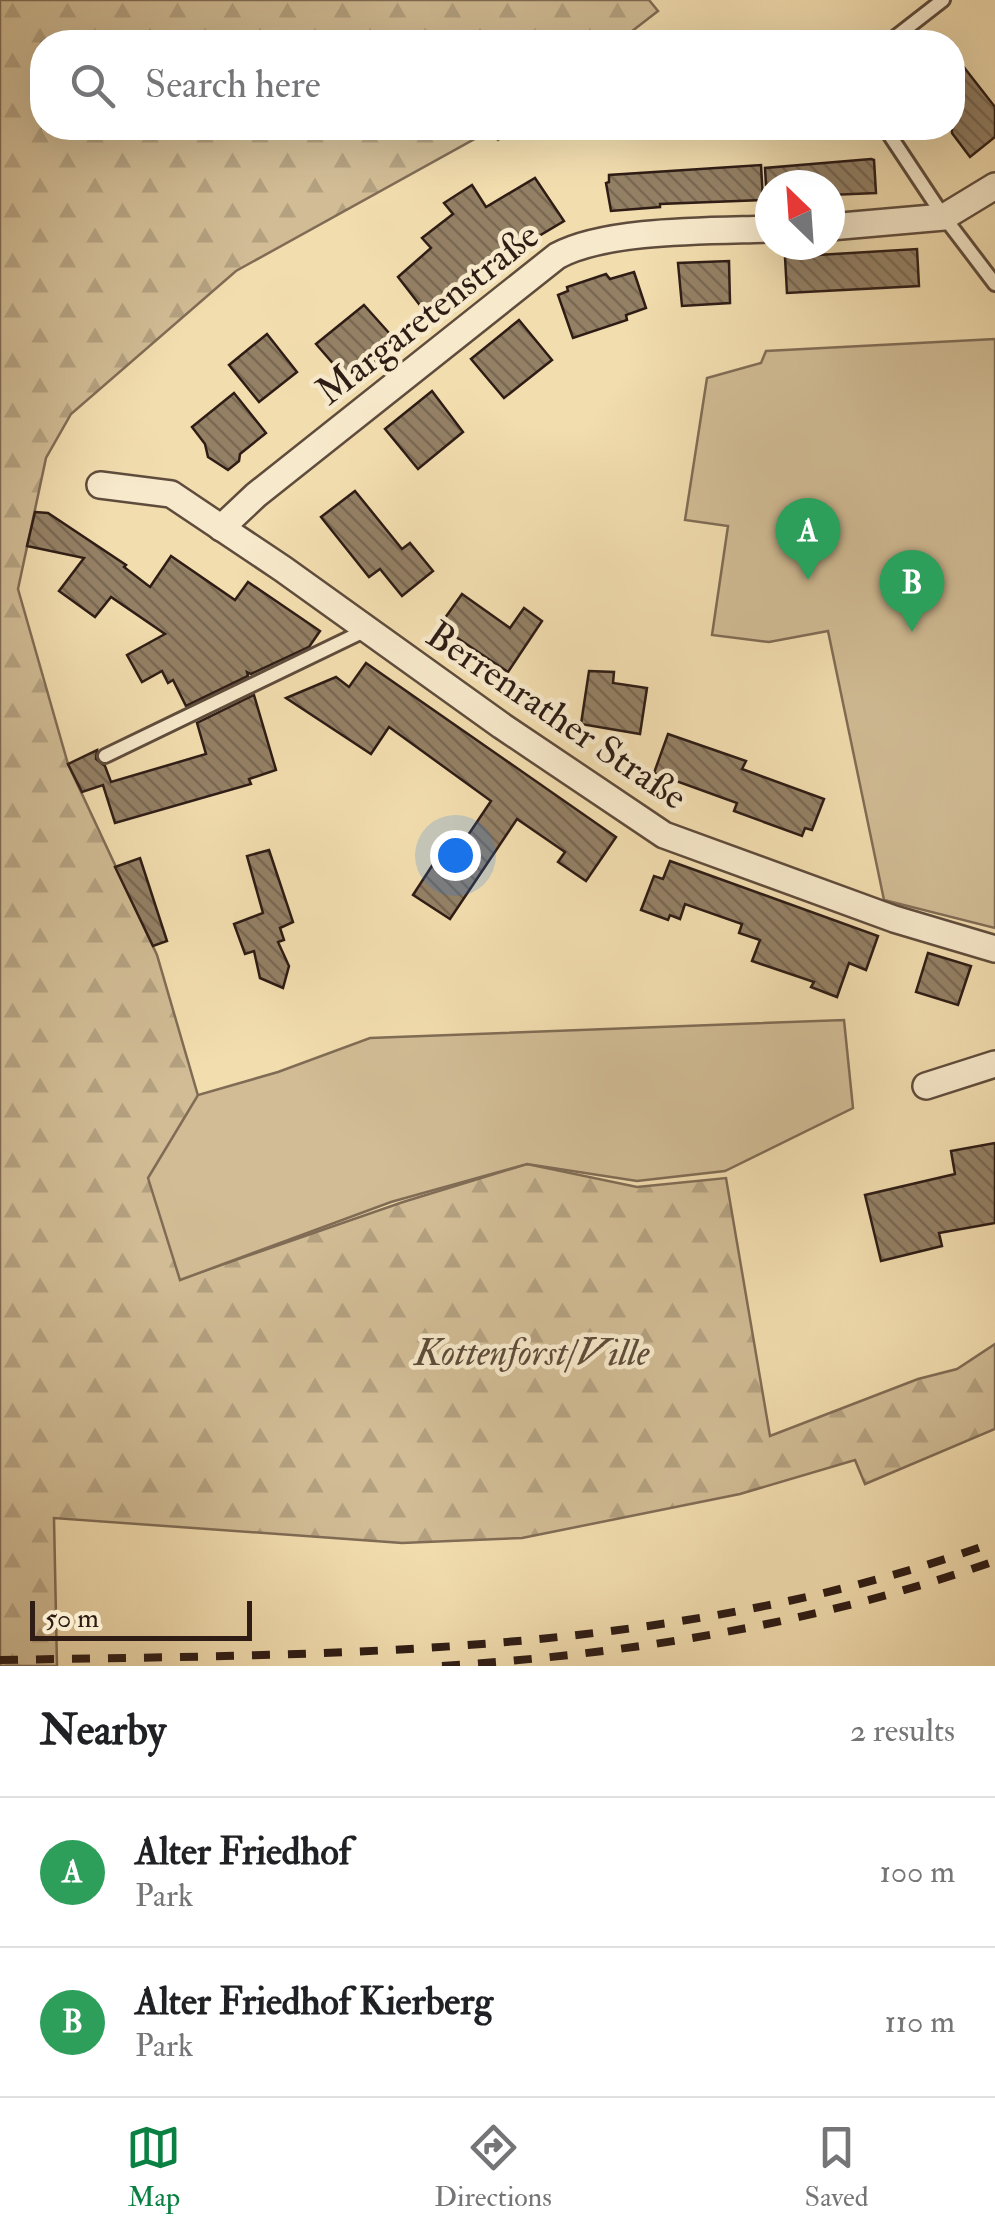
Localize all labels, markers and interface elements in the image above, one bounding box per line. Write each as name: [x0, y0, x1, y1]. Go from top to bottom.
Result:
search box: [30, 30, 965, 140]
icon: search: [65, 58, 120, 113]
text: Search here: [145, 61, 321, 109]
north arrow: [755, 170, 845, 260]
street label: Margaretenstraße: [307, 212, 549, 416]
pin: A: [776, 498, 840, 580]
pin: B: [880, 550, 944, 632]
street label: Berrenrather Straße: [417, 611, 696, 821]
your location: [430, 830, 481, 881]
park label: Kottenforst/Ville: [413, 1329, 650, 1377]
scale bar: [30, 1596, 252, 1640]
text: 50 m: [45, 1601, 99, 1636]
text: Nearby: [40, 1705, 166, 1757]
text: 2 results: [850, 1711, 955, 1751]
text: Alter Friedhof: [135, 1828, 351, 1876]
text: A: [62, 1852, 83, 1892]
text: 100 m: [879, 1852, 955, 1892]
text: Park: [135, 1876, 193, 1916]
text: Alter Friedhof Kierberg: [135, 1978, 493, 2026]
text: B: [62, 2002, 83, 2042]
text: 110 m: [884, 2002, 955, 2042]
text: Park: [135, 2026, 193, 2066]
tab: Map: [126, 2120, 181, 2215]
tab: Directions: [434, 2120, 552, 2215]
tab: Saved: [805, 2120, 869, 2215]

